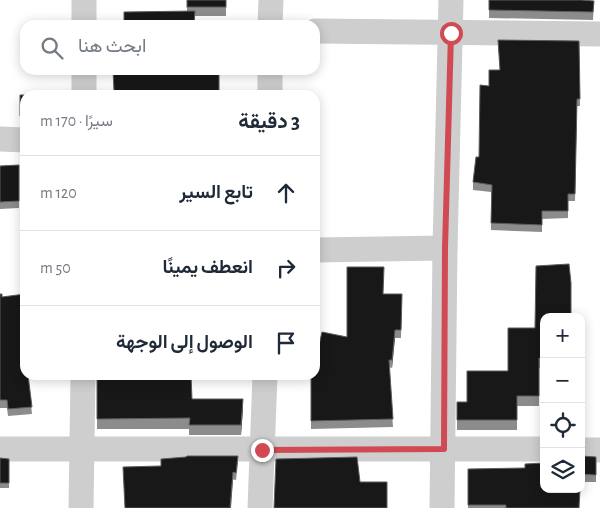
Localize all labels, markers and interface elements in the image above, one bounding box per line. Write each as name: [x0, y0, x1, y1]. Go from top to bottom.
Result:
search box: [20, 20, 320, 75]
route start: [440, 22, 463, 45]
icon: search: [38, 34, 66, 62]
text: ابحث هنا: [78, 37, 146, 56]
text: 3 دقيقة: [238, 111, 300, 132]
text: سيرًا · 170 m: [40, 113, 113, 129]
icon: ahead: [272, 179, 300, 207]
text: تابع السير: [179, 183, 253, 202]
text: 120 m: [40, 185, 77, 201]
icon: right: [272, 254, 300, 282]
text: انعطف يمينًا: [163, 258, 253, 277]
text: 50 m: [40, 260, 71, 276]
map controls: [540, 313, 585, 493]
button: +: [540, 313, 585, 358]
icon: arrive: [272, 329, 300, 357]
text: الوصول إلى الوجهة: [116, 333, 253, 352]
button: −: [540, 358, 585, 403]
button: locate: [540, 403, 585, 448]
route end: [251, 439, 274, 462]
button: layers: [540, 448, 585, 493]

